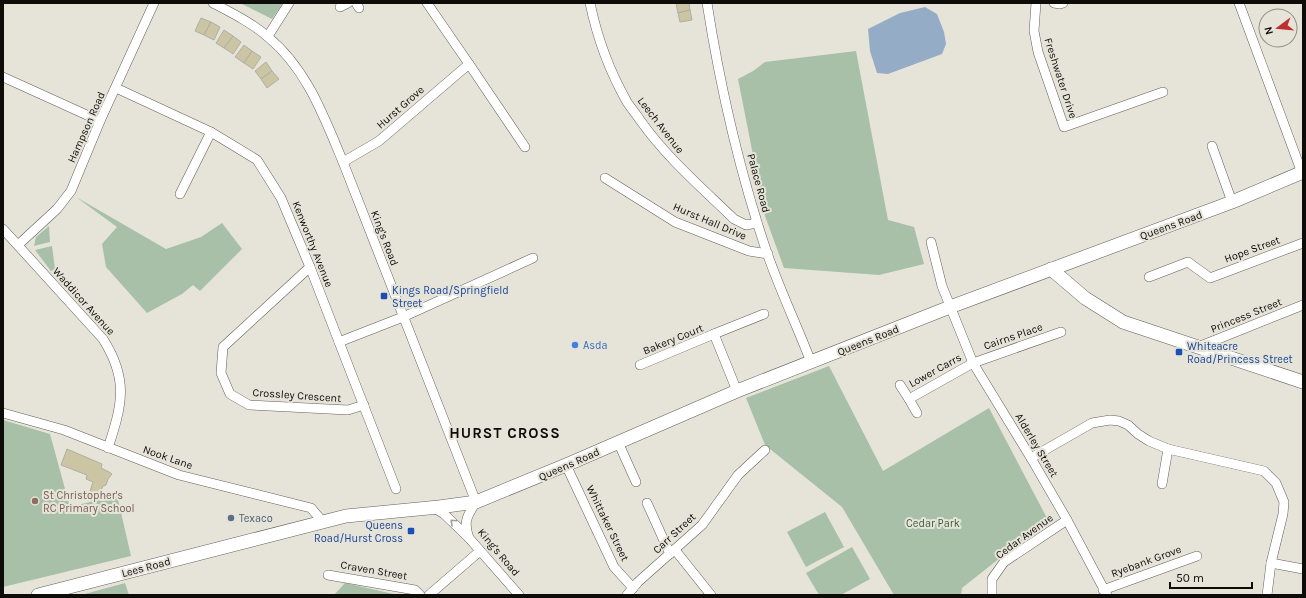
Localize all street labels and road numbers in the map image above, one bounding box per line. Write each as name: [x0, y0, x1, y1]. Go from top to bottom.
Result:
street label: Freshwater Drive: [1041, 36, 1080, 120]
street label: Hurst Grove: [374, 83, 427, 132]
street label: Hampson Road: [65, 90, 108, 165]
street label: Leech Avenue: [635, 95, 687, 156]
street label: Palace Road: [744, 152, 773, 214]
street label: Kenworthy Avenue: [289, 199, 336, 289]
street label: Hurst Hall Drive: [671, 200, 749, 243]
street label: Queens Road: [1138, 208, 1204, 243]
street label: King's Road: [368, 209, 401, 268]
street label: Hope Street: [1223, 233, 1282, 266]
street label: Waddicor Avenue: [50, 265, 118, 338]
street label: Princess Street: [1209, 295, 1284, 336]
street label: Cairns Place: [982, 320, 1045, 353]
street label: Bakery Court: [641, 321, 705, 357]
street label: Queens Road: [835, 322, 901, 359]
street label: Lower Carrs: [907, 351, 964, 390]
street label: Crossley Crescent: [252, 386, 342, 405]
street label: Alderley Street: [1012, 411, 1061, 480]
street label: Nook Lane: [141, 443, 195, 472]
street label: Queens Road: [537, 445, 602, 484]
street label: Whittaker Street: [584, 483, 632, 563]
street label: Carr Street: [650, 510, 698, 556]
street label: Cedar Avenue: [993, 511, 1056, 562]
street label: King's Road: [475, 526, 522, 579]
street label: Ryebank Grove: [1109, 543, 1183, 580]
street label: Lees Road: [120, 555, 172, 580]
street label: Craven Street: [340, 558, 408, 583]

